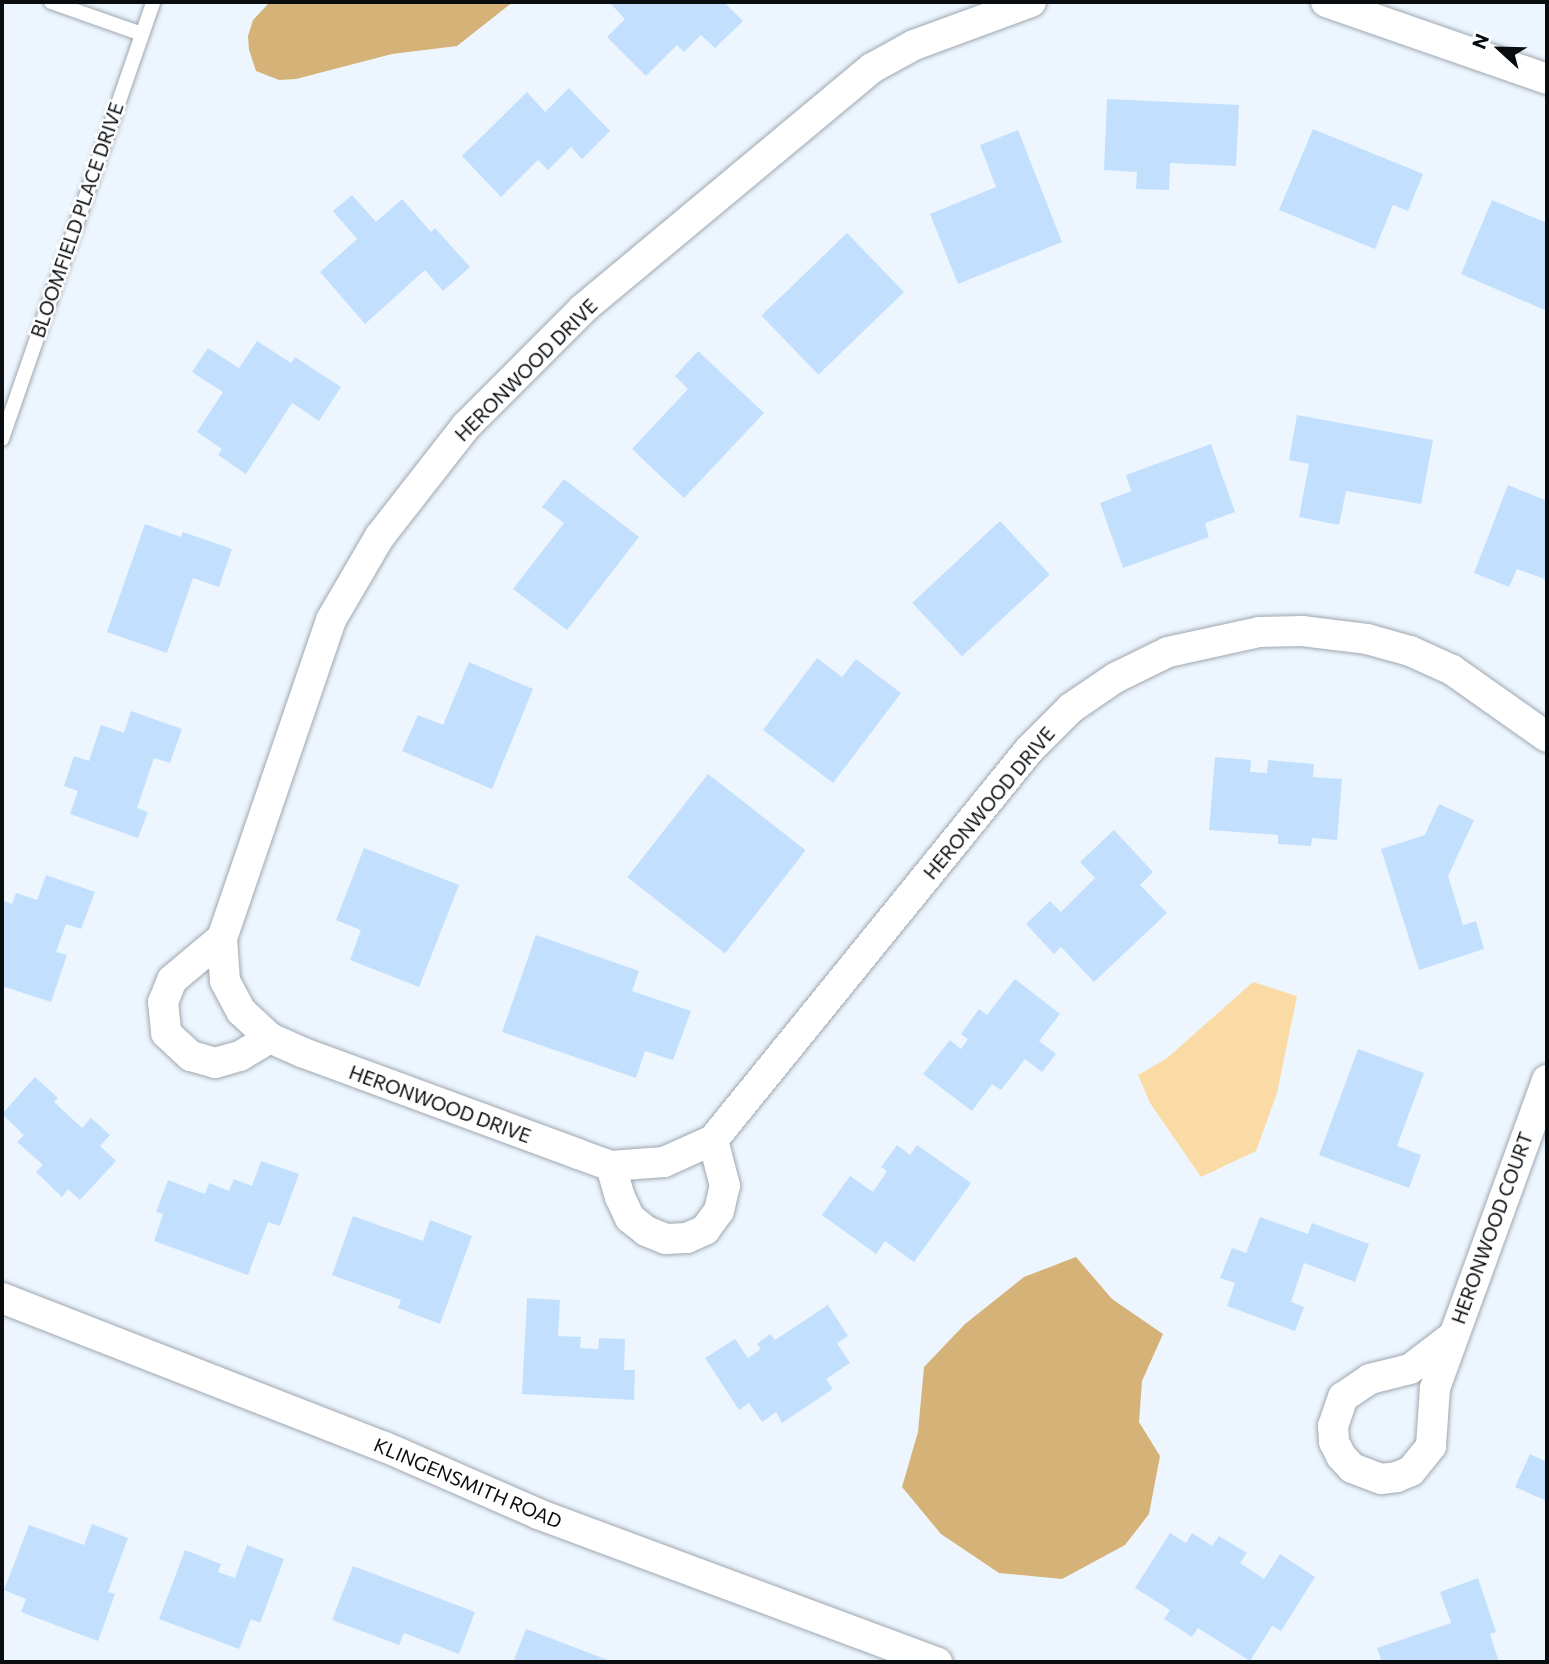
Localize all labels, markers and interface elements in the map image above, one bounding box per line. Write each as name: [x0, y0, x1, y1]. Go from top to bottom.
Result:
north arrow: [1465, 14, 1535, 84]
text: N: [1467, 30, 1493, 52]
street label: BLOOMFIELD PLACE DRIVE: [26, 99, 128, 341]
street label: HERONWOOD DRIVE: [450, 294, 602, 446]
street label: HERONWOOD DRIVE: [919, 722, 1059, 884]
street label: HERONWOOD DRIVE: [346, 1060, 534, 1148]
street label: HERONWOOD COURT: [1447, 1129, 1537, 1327]
street label: KLINGENSMITH ROAD: [371, 1433, 565, 1533]

